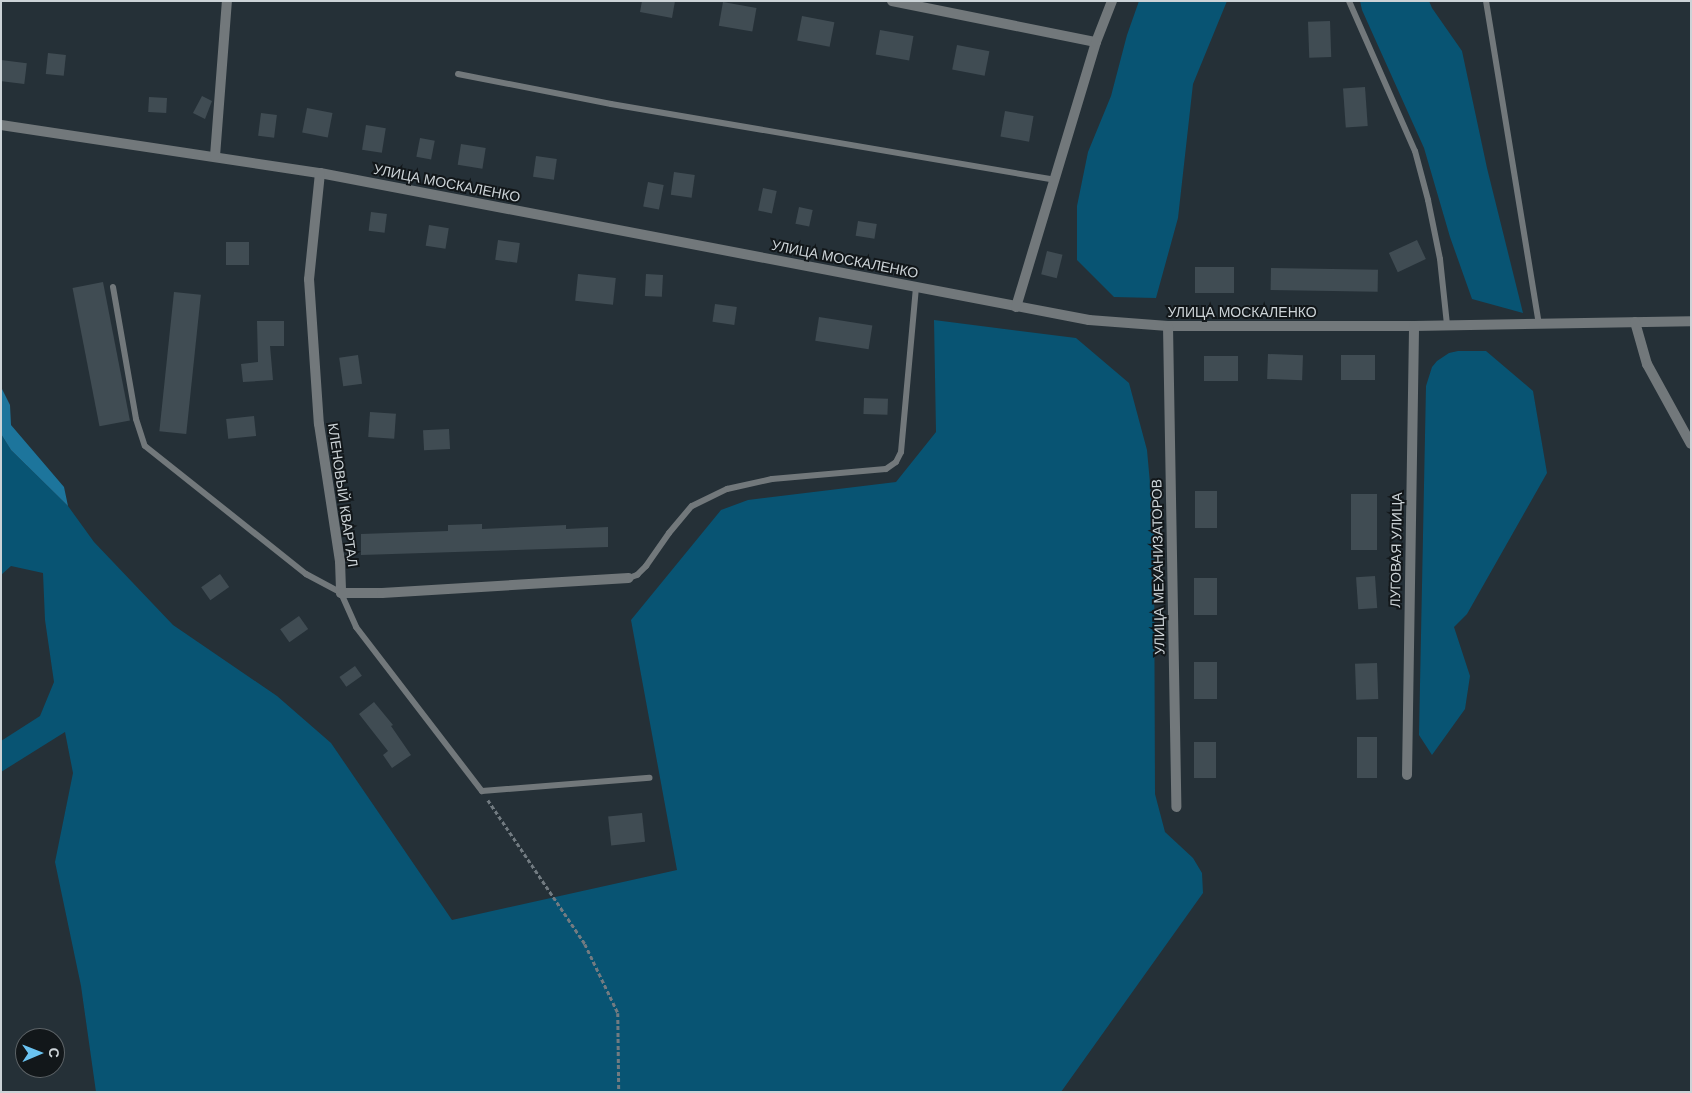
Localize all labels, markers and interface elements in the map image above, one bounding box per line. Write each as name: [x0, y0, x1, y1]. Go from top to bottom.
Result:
street label: УЛИЦА МОСКАЛЕНКО: [372, 161, 522, 205]
street label: УЛИЦА МОСКАЛЕНКО: [770, 237, 920, 281]
street label: УЛИЦА МОСКАЛЕНКО: [1167, 304, 1317, 320]
street label: КЛЕНОВЫЙ КВАРТАЛ: [325, 422, 361, 568]
street label: УЛИЦА МЕХАНИЗАТОРОВ: [1148, 479, 1168, 655]
street label: ЛУГОВАЯ УЛИЦА: [1387, 492, 1405, 608]
north arrow: [15, 1028, 65, 1078]
text: С: [46, 1048, 62, 1058]

